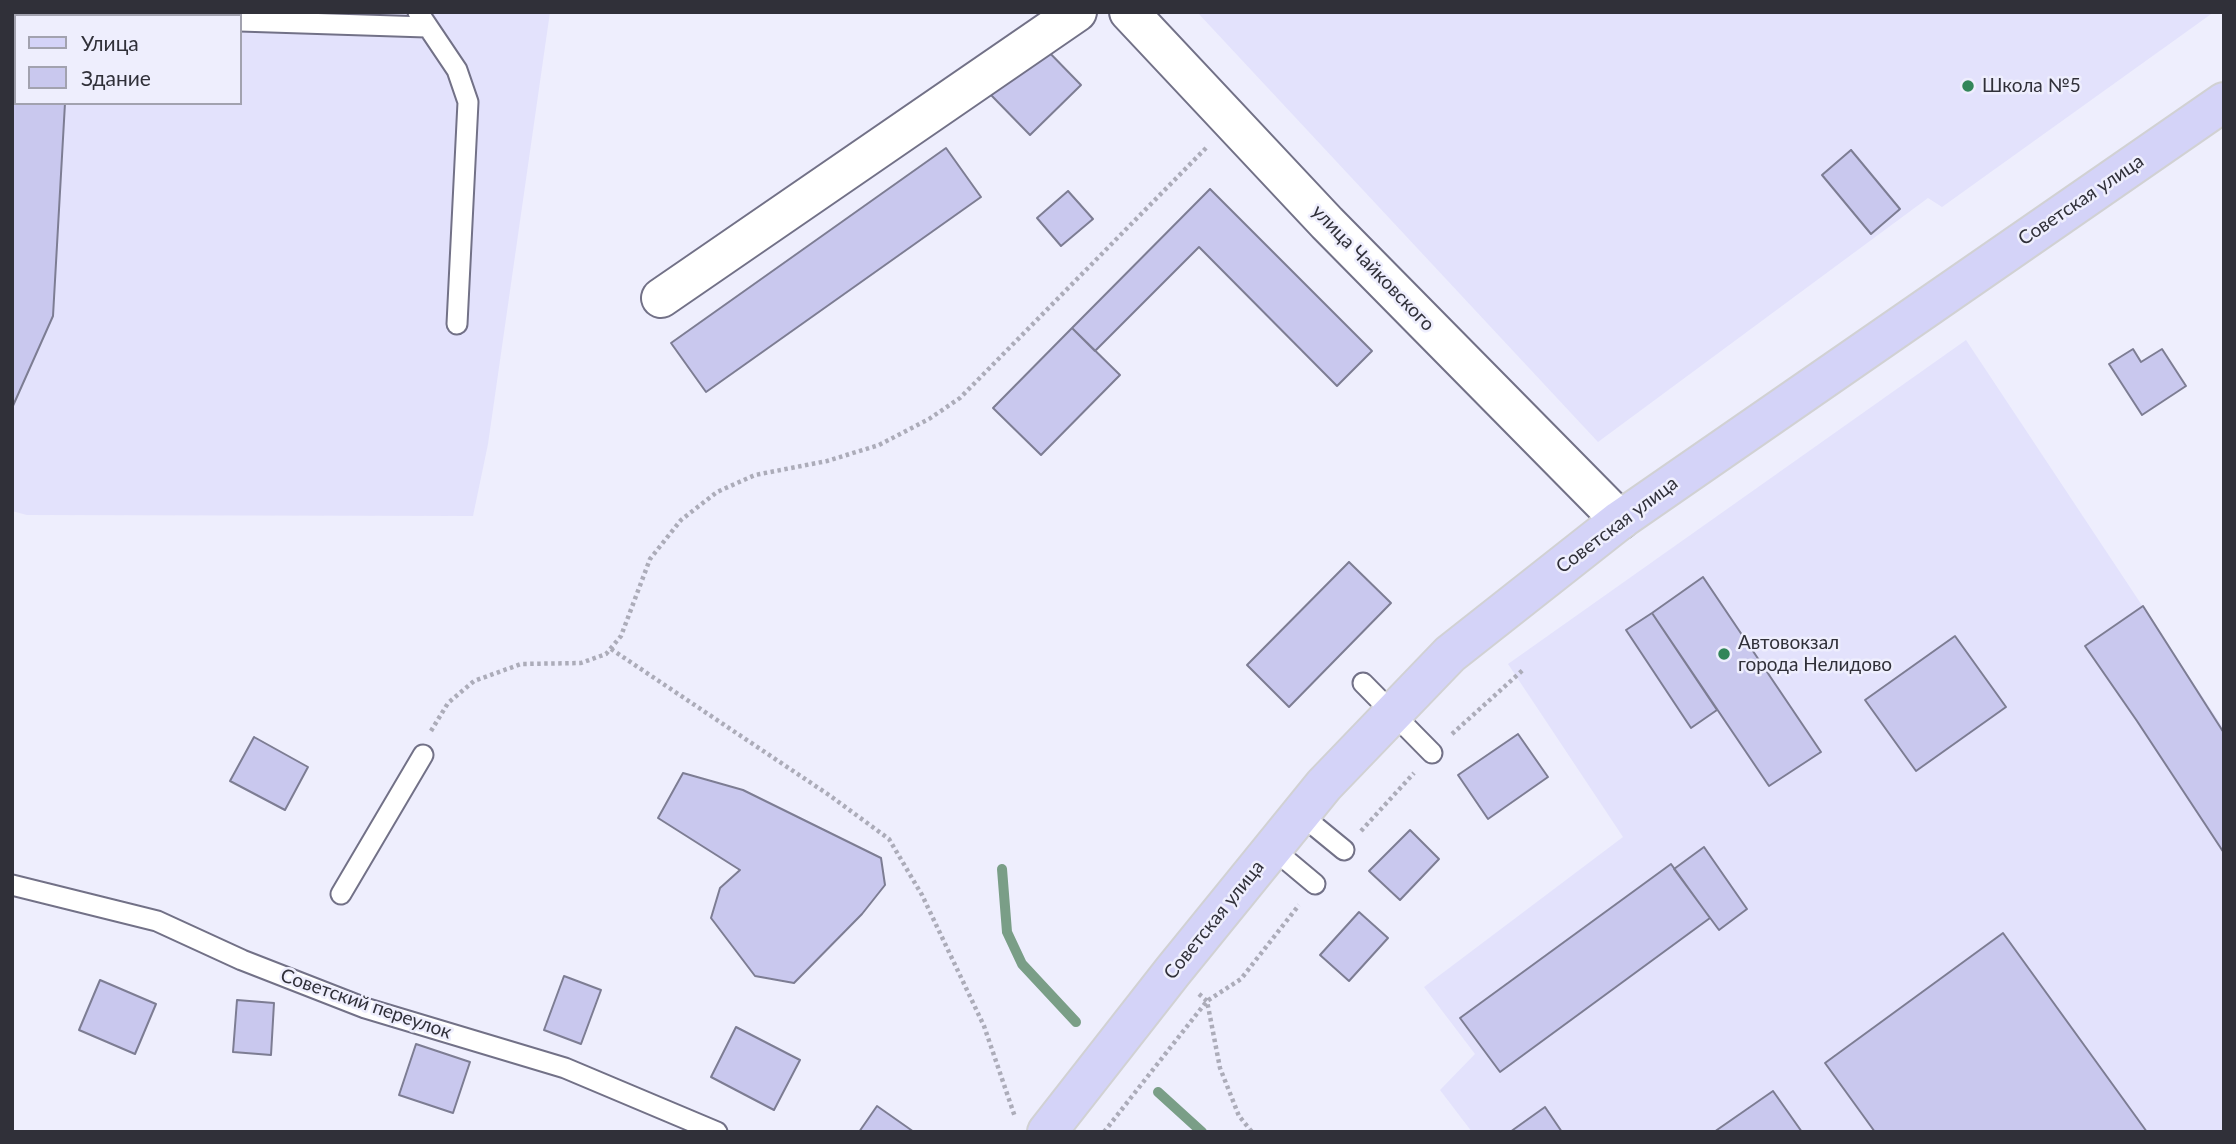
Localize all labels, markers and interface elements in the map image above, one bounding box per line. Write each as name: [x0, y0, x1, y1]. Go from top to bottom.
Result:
legend: [14, 14, 242, 105]
text: Улица: [81, 30, 139, 55]
text: Здание: [81, 65, 151, 90]
place label: Школа №5: [1982, 75, 2081, 97]
marker: Школа №5: [1960, 78, 1976, 94]
street label: Советская улица: [2014, 150, 2148, 250]
street label: улица Чайковского: [1307, 200, 1439, 336]
street label: Советская улица: [1552, 472, 1682, 578]
place label: Автовокзал города Нелидово: [1738, 632, 1892, 676]
marker: Автовокзал города Нелидово: [1716, 646, 1732, 662]
street label: Советская улица: [1159, 856, 1269, 984]
street label: Советский переулок: [278, 964, 454, 1044]

